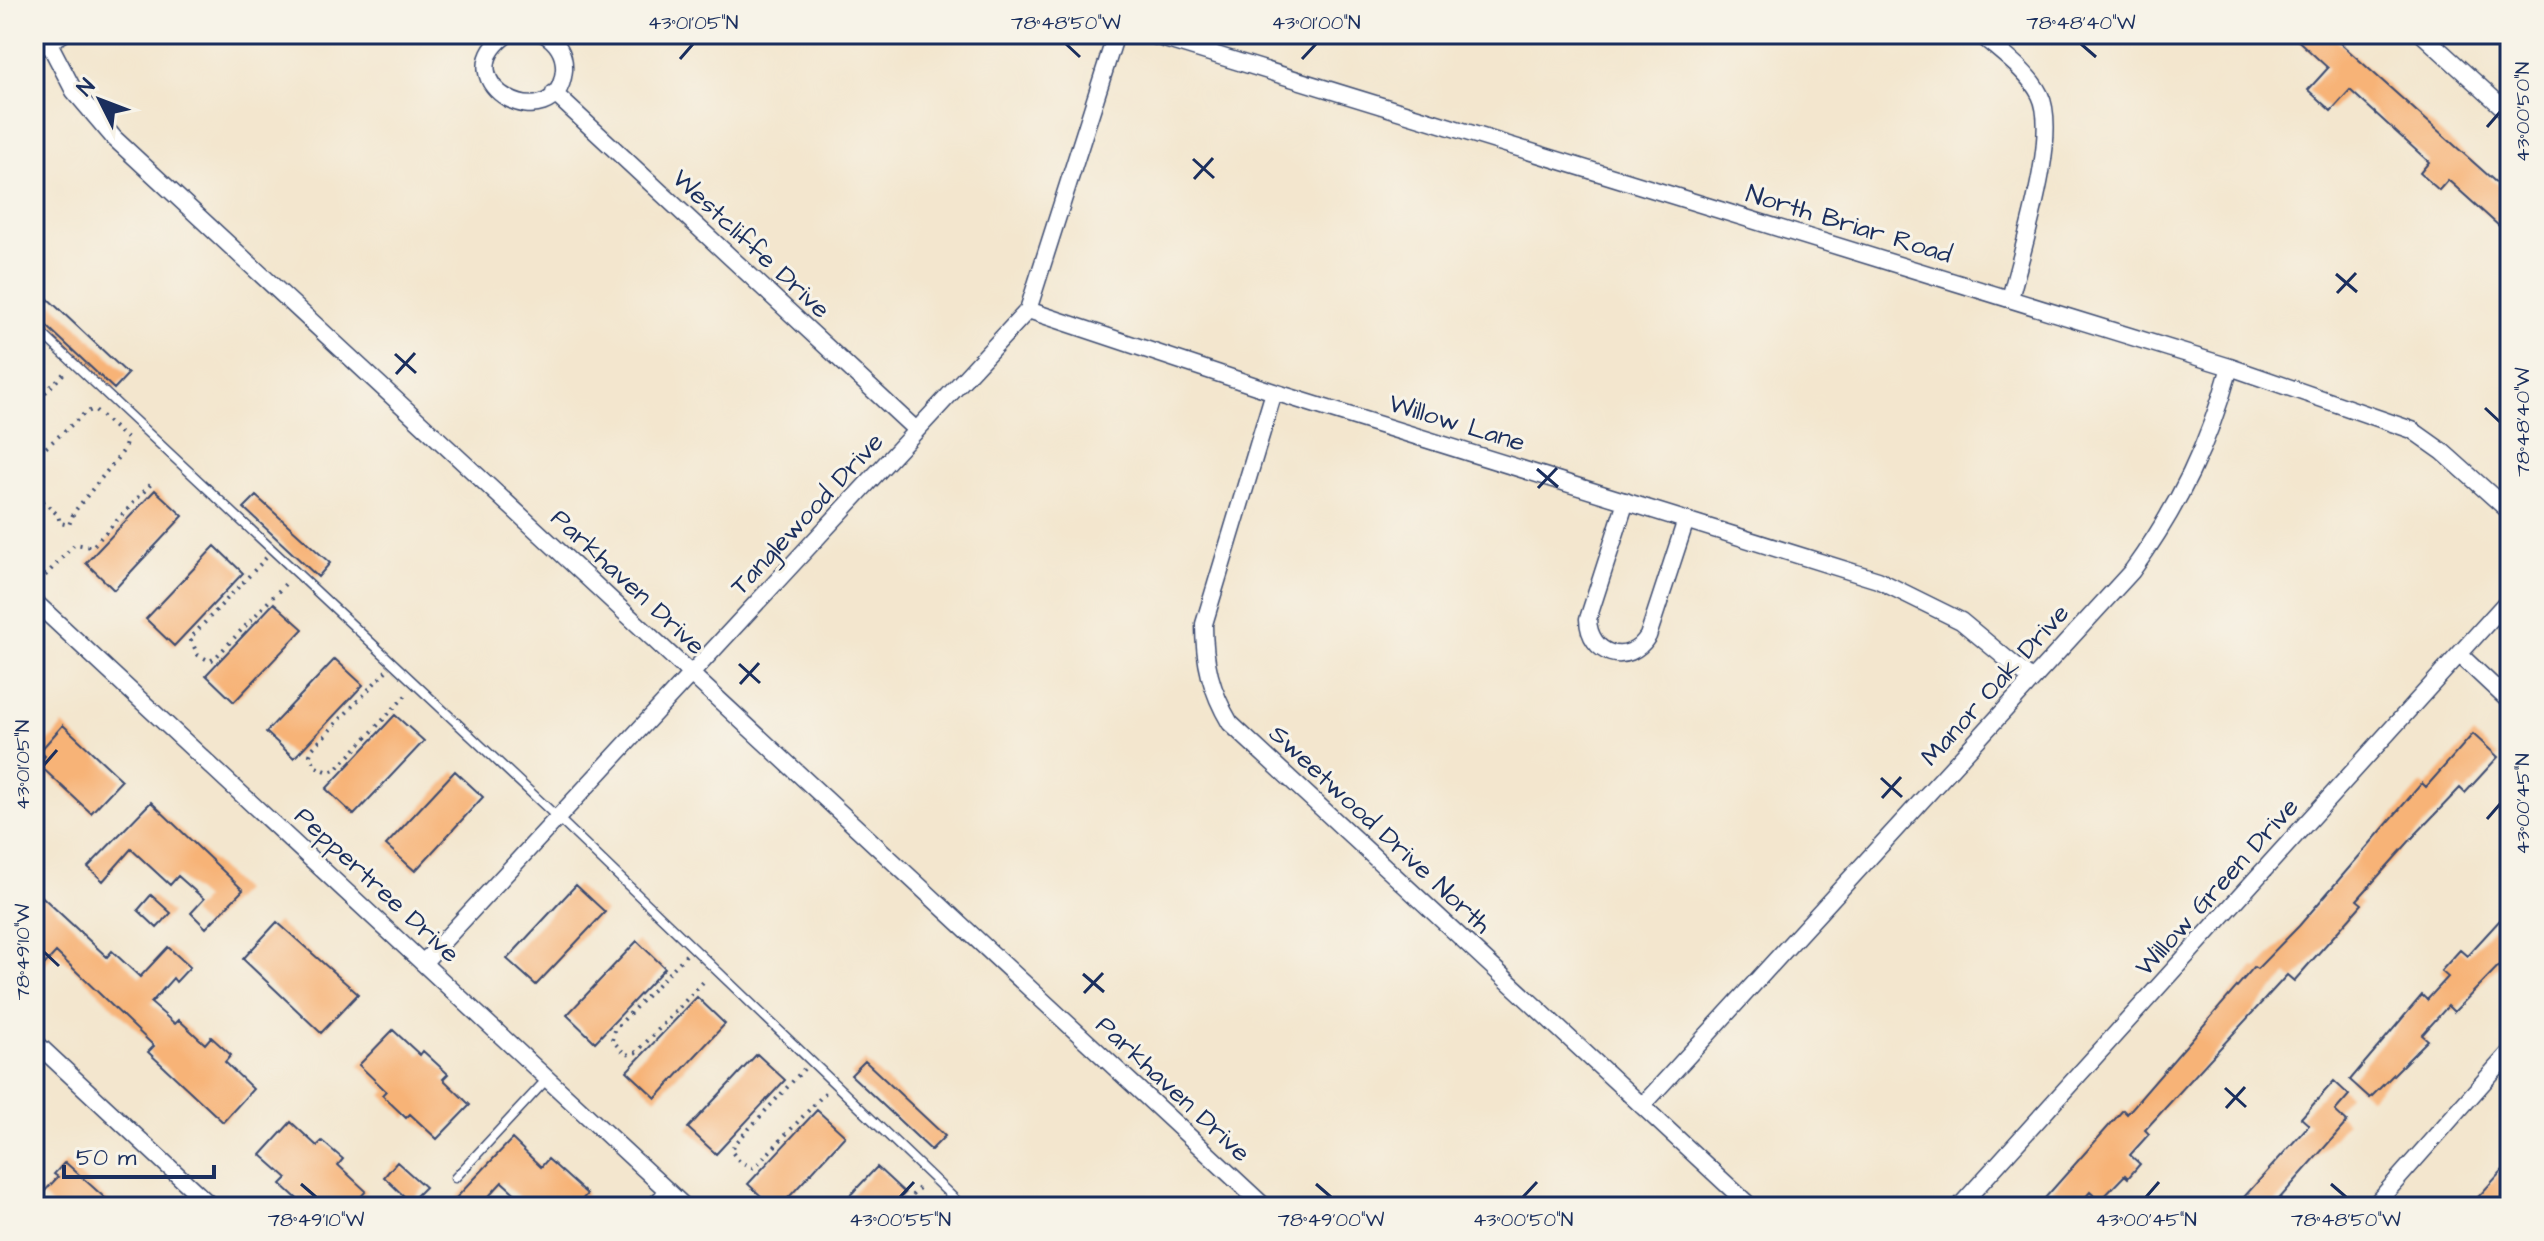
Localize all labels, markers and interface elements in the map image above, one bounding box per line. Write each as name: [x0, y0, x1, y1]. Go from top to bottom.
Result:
text: 43°01'05"N: [648, 9, 738, 37]
text: 78°48'50"W: [1011, 9, 1121, 37]
text: 43°01'00"N: [1271, 9, 1361, 37]
text: 78°48'40"W: [2026, 9, 2136, 37]
north arrow: [60, 60, 140, 140]
text: 43°00'50"N: [2509, 62, 2537, 162]
text: N: [70, 72, 103, 103]
street label: Westcliffe Drive: [664, 161, 838, 327]
street label: North Briar Road: [1742, 176, 1956, 272]
text: 78°48'40"W: [2509, 367, 2537, 477]
street label: Willow Lane: [1384, 385, 1530, 461]
street label: Tanglewood Drive: [722, 425, 893, 605]
street label: Parkhaven Drive: [543, 501, 713, 663]
street label: Manor Oak Drive: [1912, 596, 2078, 774]
street label: Sweetwood Drive North: [1261, 716, 1499, 942]
text: 43°01'05"N: [9, 720, 37, 810]
text: 43°00'45"N: [2509, 753, 2537, 855]
street label: Willow Green Drive: [2127, 790, 2307, 984]
street label: Peppertree Drive: [286, 799, 468, 971]
text: 78°49'10"W: [9, 904, 37, 1000]
street label: Parkhaven Drive: [1088, 1008, 1258, 1170]
scale bar: [64, 1129, 214, 1179]
text: 50 m: [76, 1141, 137, 1175]
text: 78°49'10"W: [268, 1206, 365, 1234]
text: 43°00'55"N: [849, 1206, 951, 1234]
text: 78°49'00"W: [1278, 1206, 1385, 1234]
text: 43°00'50"N: [1473, 1206, 1573, 1234]
text: 43°00'45"N: [2095, 1206, 2197, 1234]
text: 78°48'50"W: [2291, 1206, 2401, 1234]

